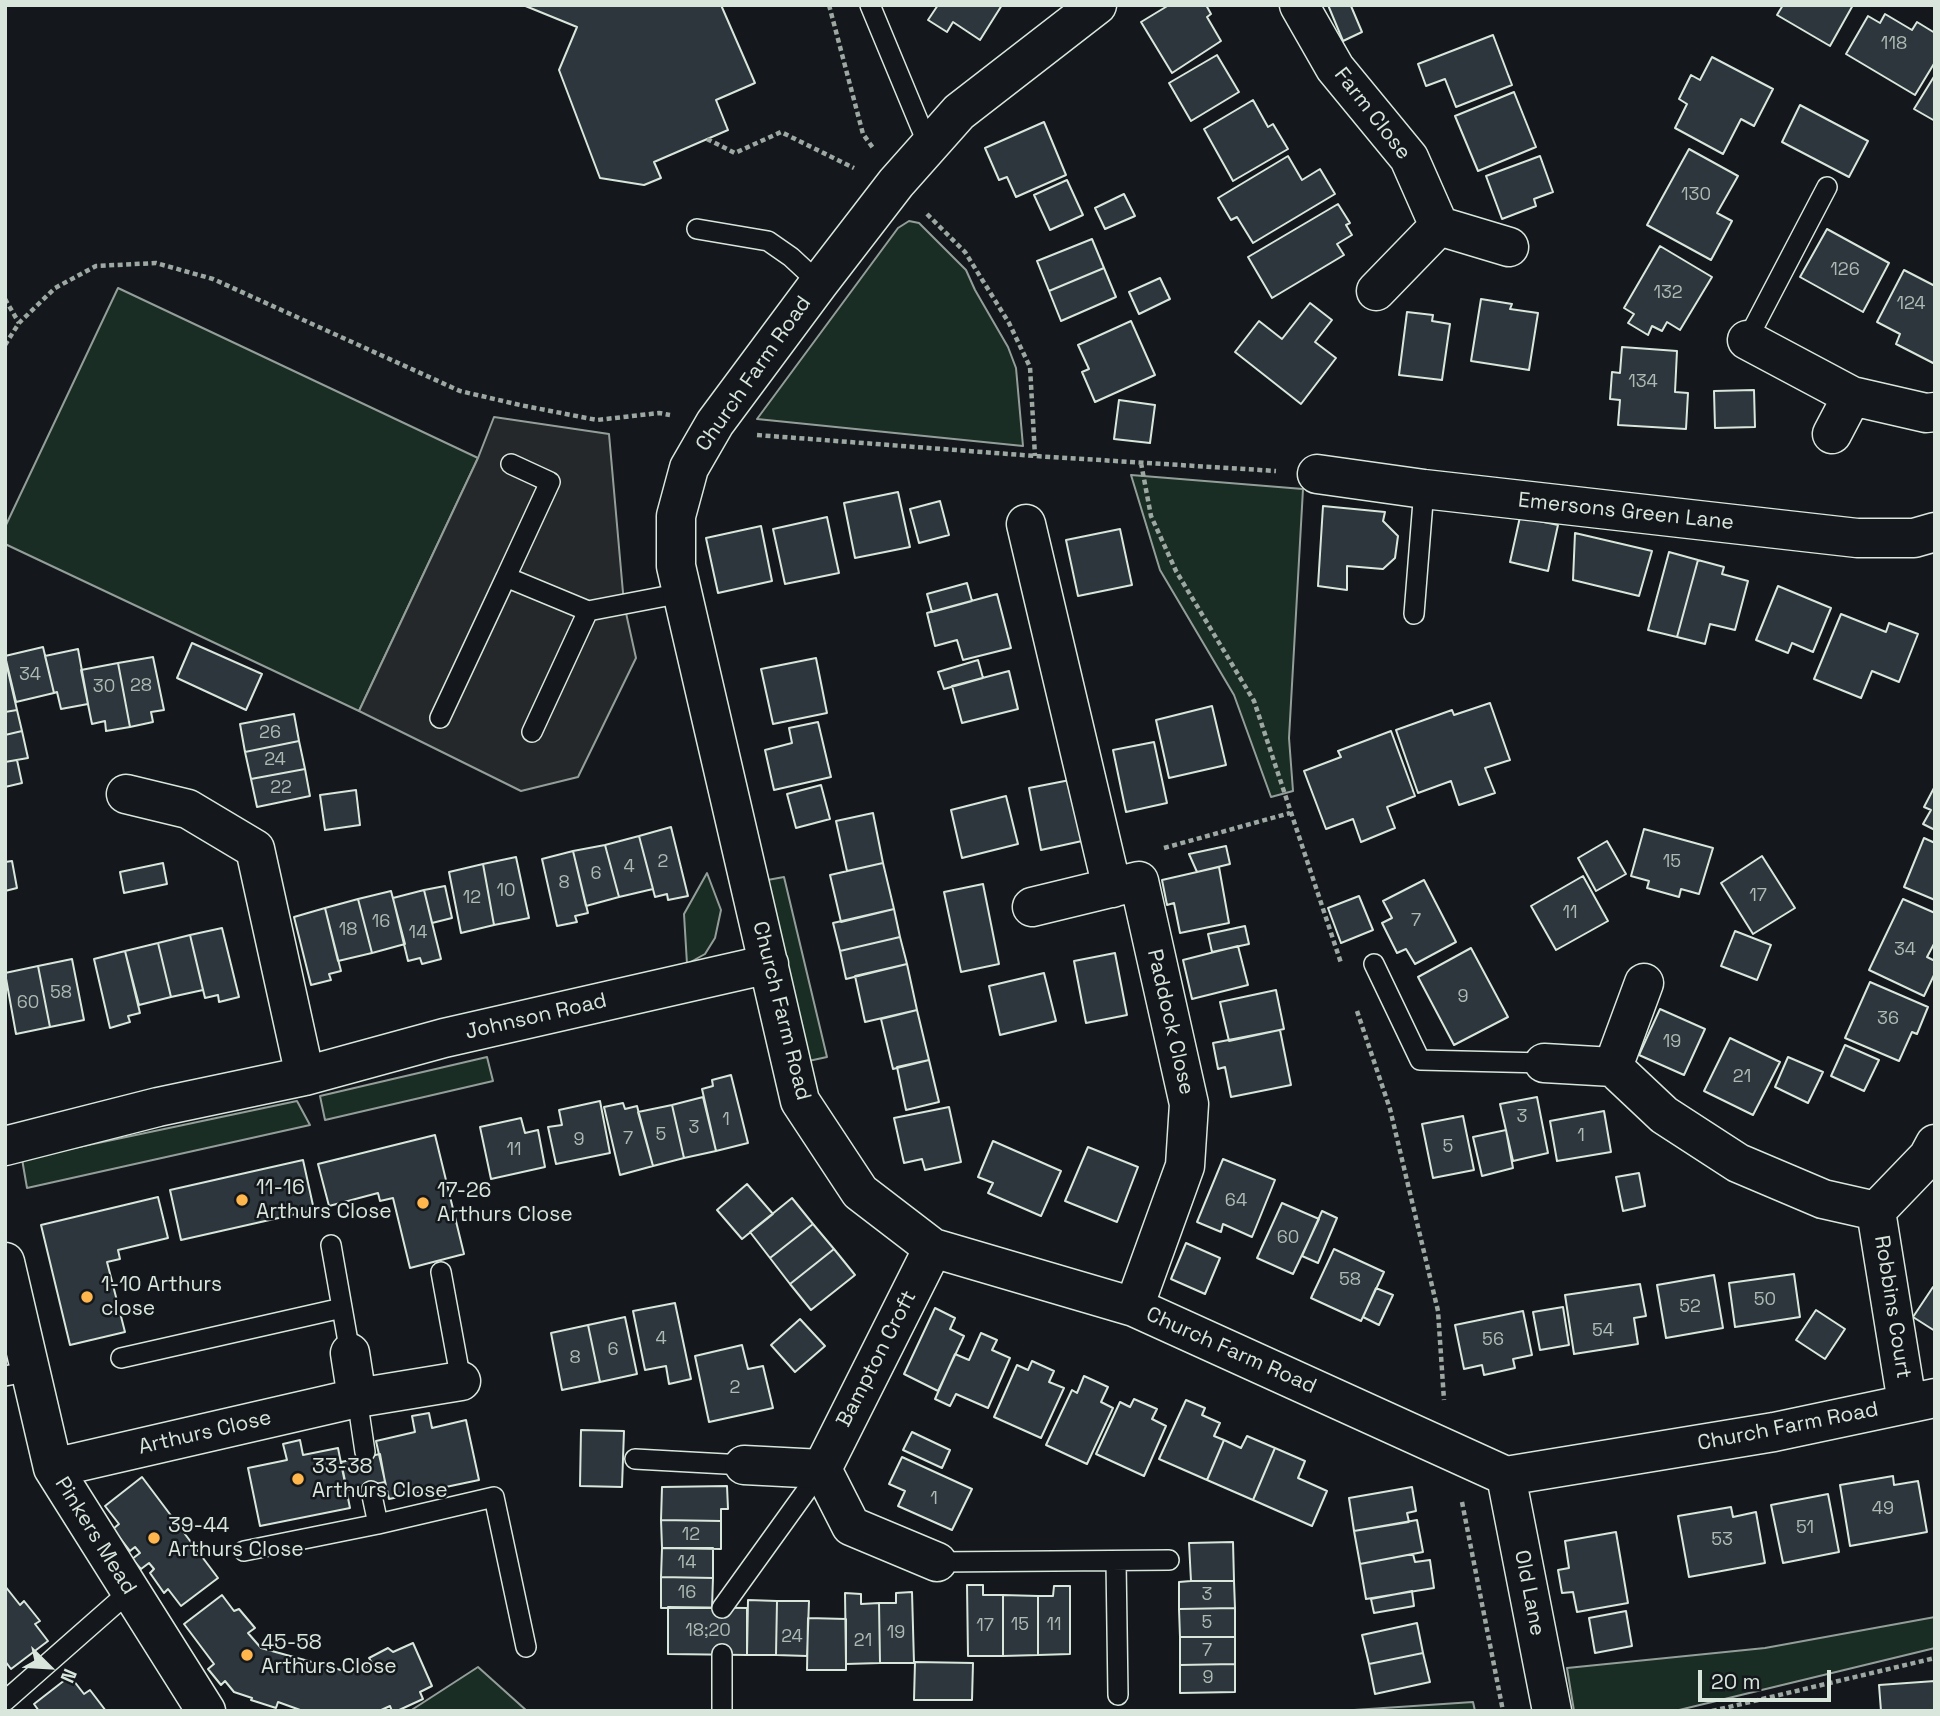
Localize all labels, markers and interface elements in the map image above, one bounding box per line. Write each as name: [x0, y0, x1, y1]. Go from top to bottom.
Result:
house number: 118: [1881, 33, 1907, 55]
street label: Farm Close: [1328, 63, 1416, 165]
house number: 130: [1681, 184, 1711, 206]
house number: 126: [1830, 259, 1860, 281]
house number: 132: [1653, 282, 1683, 304]
street label: Church Farm Road: [691, 292, 817, 456]
house number: 124: [1896, 293, 1926, 315]
house number: 134: [1628, 371, 1658, 393]
street label: Emersons Green Lane: [1517, 488, 1735, 536]
house number: 34: [19, 664, 41, 686]
house number: 28: [130, 675, 152, 697]
house number: 30: [93, 676, 115, 698]
house number: 26: [259, 722, 281, 744]
house number: 24: [264, 749, 286, 771]
house number: 22: [270, 777, 292, 799]
house number: 2: [658, 851, 668, 873]
house number: 15: [1663, 851, 1681, 873]
house number: 4: [623, 856, 635, 878]
house number: 6: [590, 863, 602, 885]
house number: 8: [558, 872, 570, 894]
house number: 10: [496, 880, 516, 902]
house number: 17: [1749, 885, 1767, 907]
house number: 12: [463, 887, 481, 909]
house number: 11: [1562, 902, 1578, 924]
house number: 7: [1411, 910, 1421, 932]
house number: 16: [372, 911, 390, 933]
house number: 18: [339, 919, 357, 941]
street label: Church Farm Road: [747, 919, 815, 1103]
house number: 14: [409, 922, 427, 944]
house number: 34: [1894, 939, 1916, 961]
street label: Paddock Close: [1141, 947, 1199, 1097]
house number: 58: [50, 982, 72, 1004]
house number: 9: [1457, 986, 1469, 1008]
street label: Johnson Road: [463, 988, 609, 1046]
house number: 60: [17, 992, 39, 1014]
house number: 36: [1877, 1008, 1899, 1030]
house number: 19: [1663, 1031, 1681, 1053]
house number: 21: [1733, 1066, 1751, 1088]
house number: 3: [1517, 1106, 1527, 1128]
house number: 1: [722, 1109, 730, 1131]
house number: 3: [689, 1117, 699, 1139]
house number: 5: [656, 1124, 666, 1146]
house number: 1: [1577, 1125, 1585, 1147]
house number: 7: [623, 1128, 633, 1150]
house number: 9: [573, 1129, 585, 1151]
house number: 5: [1443, 1136, 1453, 1158]
house number: 11: [506, 1139, 522, 1161]
place label: 11-16 Arthurs Close: [256, 1175, 392, 1225]
place label: 17-26 Arthurs Close: [437, 1178, 573, 1228]
house number: 64: [1225, 1190, 1247, 1212]
marker: 11-16 Arthurs Close: [234, 1192, 250, 1208]
marker: 17-26 Arthurs Close: [415, 1195, 431, 1211]
house number: 60: [1277, 1227, 1299, 1249]
street label: Robbins Court: [1868, 1234, 1916, 1380]
house number: 58: [1339, 1269, 1361, 1291]
place label: 1-10 Arthurs close: [101, 1272, 222, 1322]
street label: Bampton Croft: [832, 1287, 922, 1431]
marker: 1-10 Arthurs close: [79, 1289, 95, 1305]
house number: 50: [1754, 1289, 1776, 1311]
house number: 52: [1679, 1296, 1701, 1318]
street label: Church Farm Road: [1142, 1302, 1320, 1400]
house number: 54: [1592, 1320, 1614, 1342]
house number: 4: [655, 1328, 667, 1350]
house number: 56: [1482, 1329, 1504, 1351]
house number: 6: [607, 1339, 619, 1361]
house number: 8: [569, 1347, 581, 1369]
house number: 2: [730, 1377, 740, 1399]
street label: Church Farm Road: [1695, 1397, 1881, 1457]
street label: Arthurs Close: [136, 1405, 274, 1461]
place label: 33-38 Arthurs Close: [312, 1454, 448, 1504]
marker: 33-38 Arthurs Close: [290, 1471, 306, 1487]
street label: Pinkers Mead: [49, 1473, 141, 1599]
house number: 1: [930, 1488, 938, 1510]
house number: 49: [1872, 1498, 1894, 1520]
place label: 39-44 Arthurs Close: [168, 1513, 304, 1563]
house number: 51: [1796, 1517, 1814, 1539]
house number: 12: [682, 1524, 700, 1546]
house number: 53: [1711, 1529, 1733, 1551]
marker: 39-44 Arthurs Close: [146, 1530, 162, 1546]
street label: Old Lane: [1508, 1548, 1550, 1638]
house number: 14: [678, 1552, 696, 1574]
house number: 16: [678, 1582, 696, 1604]
house number: 3: [1202, 1584, 1212, 1606]
house number: 5: [1202, 1612, 1212, 1634]
house number: 15: [1011, 1614, 1029, 1636]
house number: 11: [1046, 1614, 1062, 1636]
house number: 17: [976, 1615, 994, 1637]
house number: 18;20: [685, 1620, 731, 1642]
house number: 19: [887, 1622, 905, 1644]
house number: 24: [781, 1626, 803, 1648]
place label: 45-58 Arthurs Close: [261, 1630, 397, 1680]
house number: 21: [854, 1630, 872, 1652]
north arrow: [14, 1632, 84, 1702]
house number: 7: [1202, 1640, 1212, 1662]
marker: 45-58 Arthurs Close: [239, 1647, 255, 1663]
scale bar: [1702, 1656, 1835, 1700]
text: N: [55, 1665, 83, 1687]
house number: 9: [1202, 1667, 1214, 1689]
text: 20 m: [1711, 1668, 1761, 1695]

